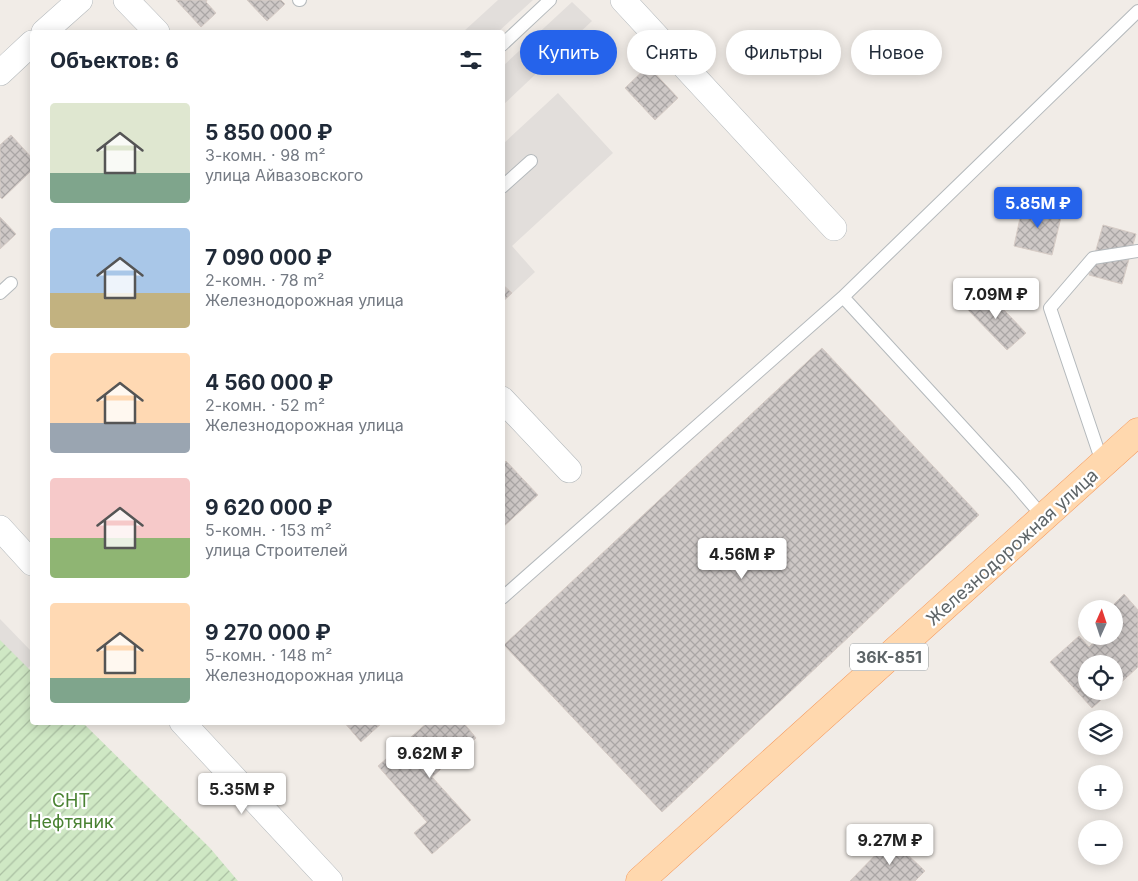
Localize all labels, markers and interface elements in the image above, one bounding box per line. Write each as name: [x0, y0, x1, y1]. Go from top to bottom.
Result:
chip: Купить: [520, 30, 617, 75]
chip: Снять: [627, 30, 716, 75]
chip: Фильтры: [726, 30, 841, 75]
chip: Новое: [851, 30, 942, 75]
icon: filters: [457, 46, 485, 74]
text: Объектов: 6: [50, 48, 179, 73]
text: 5 850 000 ₽: [205, 120, 333, 145]
icon: home: [90, 123, 150, 183]
text: 3-комн. · 98 m²: [205, 145, 326, 165]
text: улица Айвазовского: [205, 165, 363, 185]
pin: 5.85M ₽: [992, 186, 1084, 229]
text: 5.85M ₽: [1005, 193, 1071, 213]
text: 7 090 000 ₽: [205, 245, 332, 270]
icon: home: [90, 248, 150, 308]
text: 2-комн. · 78 m²: [205, 270, 324, 290]
pin: 7.09M ₽: [950, 278, 1042, 320]
text: 7.09M ₽: [964, 284, 1028, 304]
text: Железнодорожная улица: [205, 290, 404, 310]
text: 4 560 000 ₽: [205, 370, 333, 395]
icon: home: [90, 373, 150, 433]
text: 2-комн. · 52 m²: [205, 395, 325, 415]
text: Железнодорожная улица: [205, 415, 404, 435]
street label: Железнодорожная улица: [922, 464, 1102, 630]
text: 9 620 000 ₽: [205, 495, 333, 520]
icon: home: [90, 498, 150, 558]
text: 5-комн. · 153 m²: [205, 520, 332, 540]
pin: 4.56M ₽: [696, 538, 788, 580]
text: улица Строителей: [205, 540, 348, 560]
text: 4.56M ₽: [709, 544, 775, 564]
north arrow: [1078, 600, 1122, 645]
map controls: [1078, 600, 1123, 865]
text: 9 270 000 ₽: [205, 620, 331, 645]
icon: home: [90, 623, 150, 683]
road number: 36К-851: [850, 644, 928, 670]
text: 5-комн. · 148 m²: [205, 645, 332, 665]
button: locate: [1078, 655, 1123, 700]
text: Железнодорожная улица: [205, 665, 404, 685]
button: layers: [1078, 710, 1123, 755]
pin: 9.62M ₽: [384, 736, 476, 779]
text: 9.62M ₽: [397, 743, 463, 763]
button: +: [1078, 765, 1123, 810]
pin: 5.35M ₽: [196, 772, 288, 815]
text: 5.35M ₽: [209, 779, 275, 799]
park label: СНТ Нефтяник: [28, 790, 114, 832]
button: −: [1078, 820, 1123, 865]
pin: 9.27M ₽: [844, 824, 936, 866]
text: 9.27M ₽: [857, 830, 923, 850]

